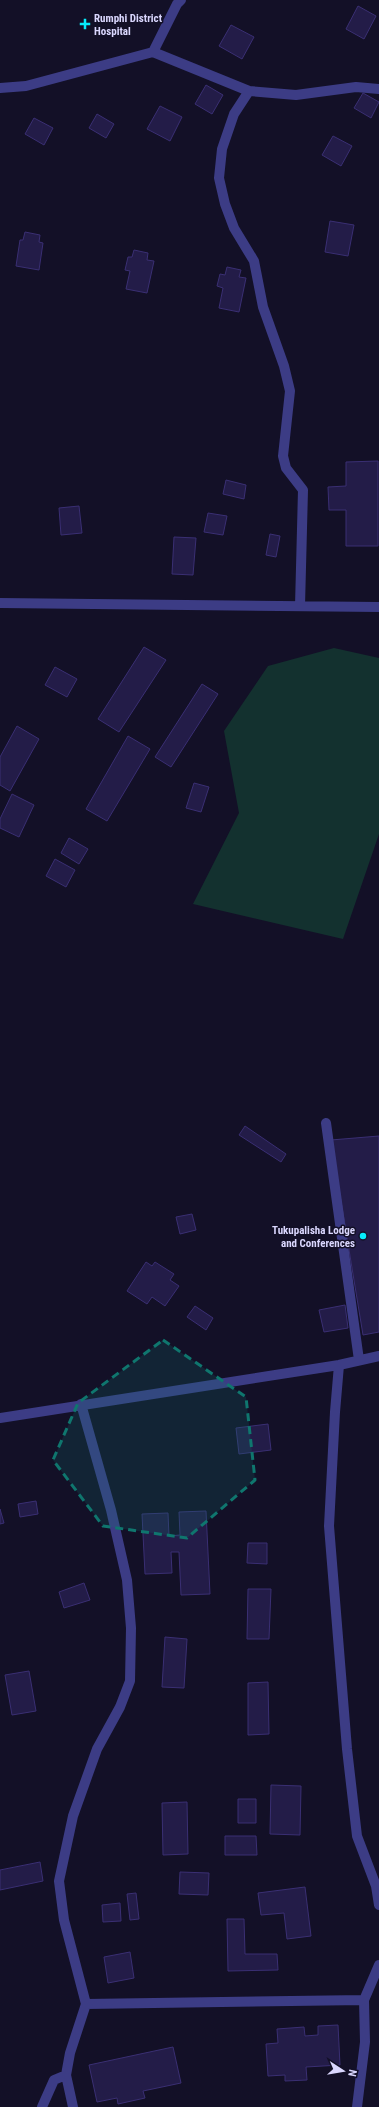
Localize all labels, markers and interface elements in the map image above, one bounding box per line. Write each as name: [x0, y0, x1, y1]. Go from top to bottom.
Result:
place label: Rumphi District Hospital: [94, 12, 163, 38]
marker: Rumphi District Hospital: [79, 18, 91, 30]
place label: Tukupalisha Lodge and Conferences: [272, 1224, 355, 1250]
marker: Tukupalisha Lodge and Conferences: [358, 1231, 368, 1241]
north arrow: [323, 2051, 363, 2091]
text: N: [345, 2068, 359, 2078]

